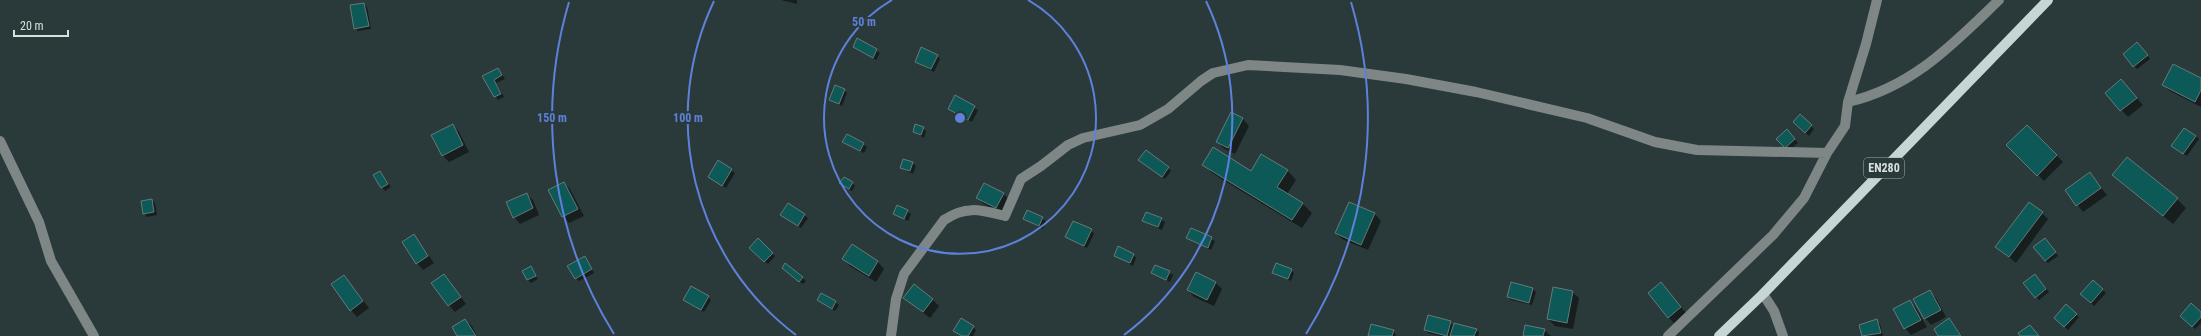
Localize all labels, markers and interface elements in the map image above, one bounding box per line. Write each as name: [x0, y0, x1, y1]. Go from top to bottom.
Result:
scale bar: [14, 12, 68, 38]
text: 50 m: [852, 15, 876, 29]
text: 20 m: [20, 19, 44, 33]
text: 150 m: [537, 111, 567, 125]
text: 100 m: [673, 111, 703, 125]
centre of rings: [953, 111, 967, 125]
road number: EN280: [1864, 158, 1904, 178]

